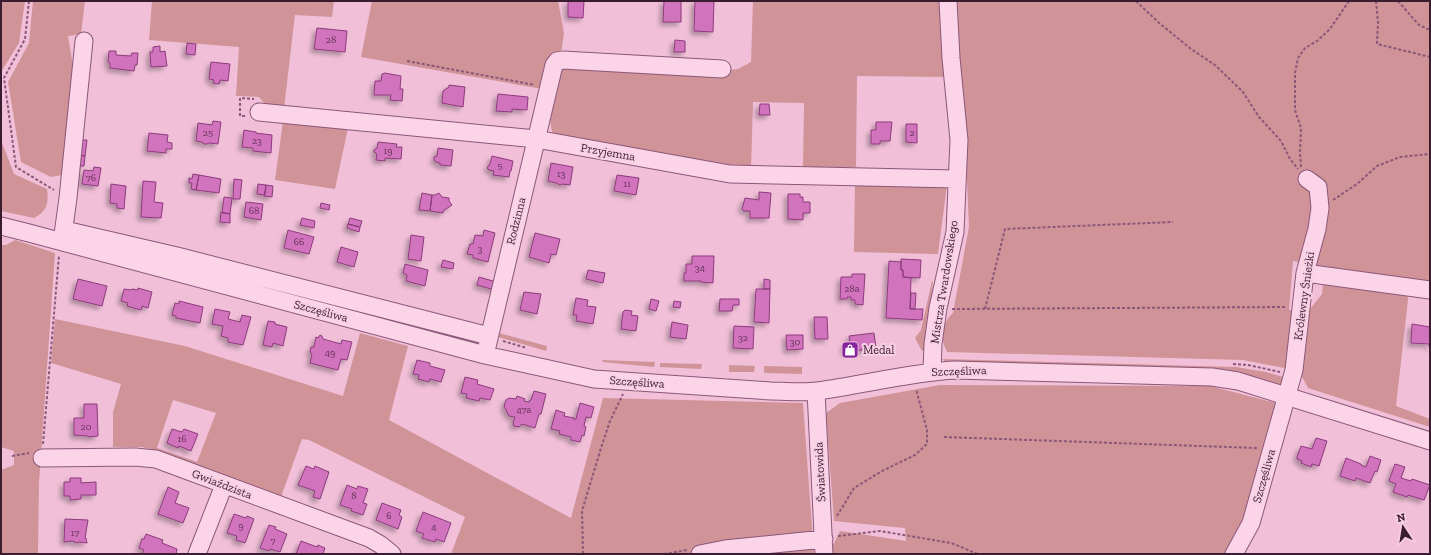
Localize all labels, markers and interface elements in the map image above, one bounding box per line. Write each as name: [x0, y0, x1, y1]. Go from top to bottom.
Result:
house number: 28: [326, 34, 336, 46]
house number: 25: [203, 127, 213, 139]
house number: 2: [909, 127, 915, 139]
house number: 23: [252, 135, 262, 147]
street label: Przyjemna: [579, 140, 637, 165]
house number: 19: [383, 145, 393, 157]
house number: 5: [497, 160, 503, 172]
house number: 13: [557, 168, 565, 180]
house number: 76: [86, 172, 96, 184]
house number: 11: [623, 178, 631, 190]
street label: Rodzinna: [503, 196, 529, 246]
house number: 68: [249, 205, 259, 217]
street label: Mistrza Twardowskiego: [927, 219, 961, 345]
house number: 66: [294, 236, 304, 248]
house number: 3: [478, 243, 483, 255]
street label: Królewny Śnieżki: [1290, 250, 1317, 341]
house number: 34: [695, 262, 706, 274]
house number: 28a: [844, 283, 860, 295]
street label: Szczęśliwa: [292, 297, 350, 325]
house number: 32: [738, 332, 748, 344]
house number: 30: [790, 336, 801, 348]
shop icon: Medal: [840, 340, 860, 360]
place label: Medal: [863, 343, 895, 357]
house number: 49: [325, 347, 335, 359]
street label: Szczęśliwa: [931, 363, 987, 379]
street label: Szczęśliwa: [609, 373, 665, 391]
house number: 47a: [517, 404, 532, 416]
house number: 20: [81, 421, 92, 433]
house number: 16: [177, 433, 187, 445]
street label: Światowida: [810, 441, 829, 502]
street label: Szczęśliwa: [1250, 447, 1278, 505]
street label: Gwiaździsta: [190, 466, 254, 502]
house number: 8: [351, 490, 357, 502]
north arrow: [1383, 507, 1423, 547]
house number: 6: [386, 510, 392, 522]
text: N: [1396, 510, 1407, 525]
house number: 9: [238, 520, 244, 532]
house number: 4: [431, 521, 437, 533]
house number: 17: [71, 527, 79, 539]
house number: 7: [271, 535, 276, 547]

